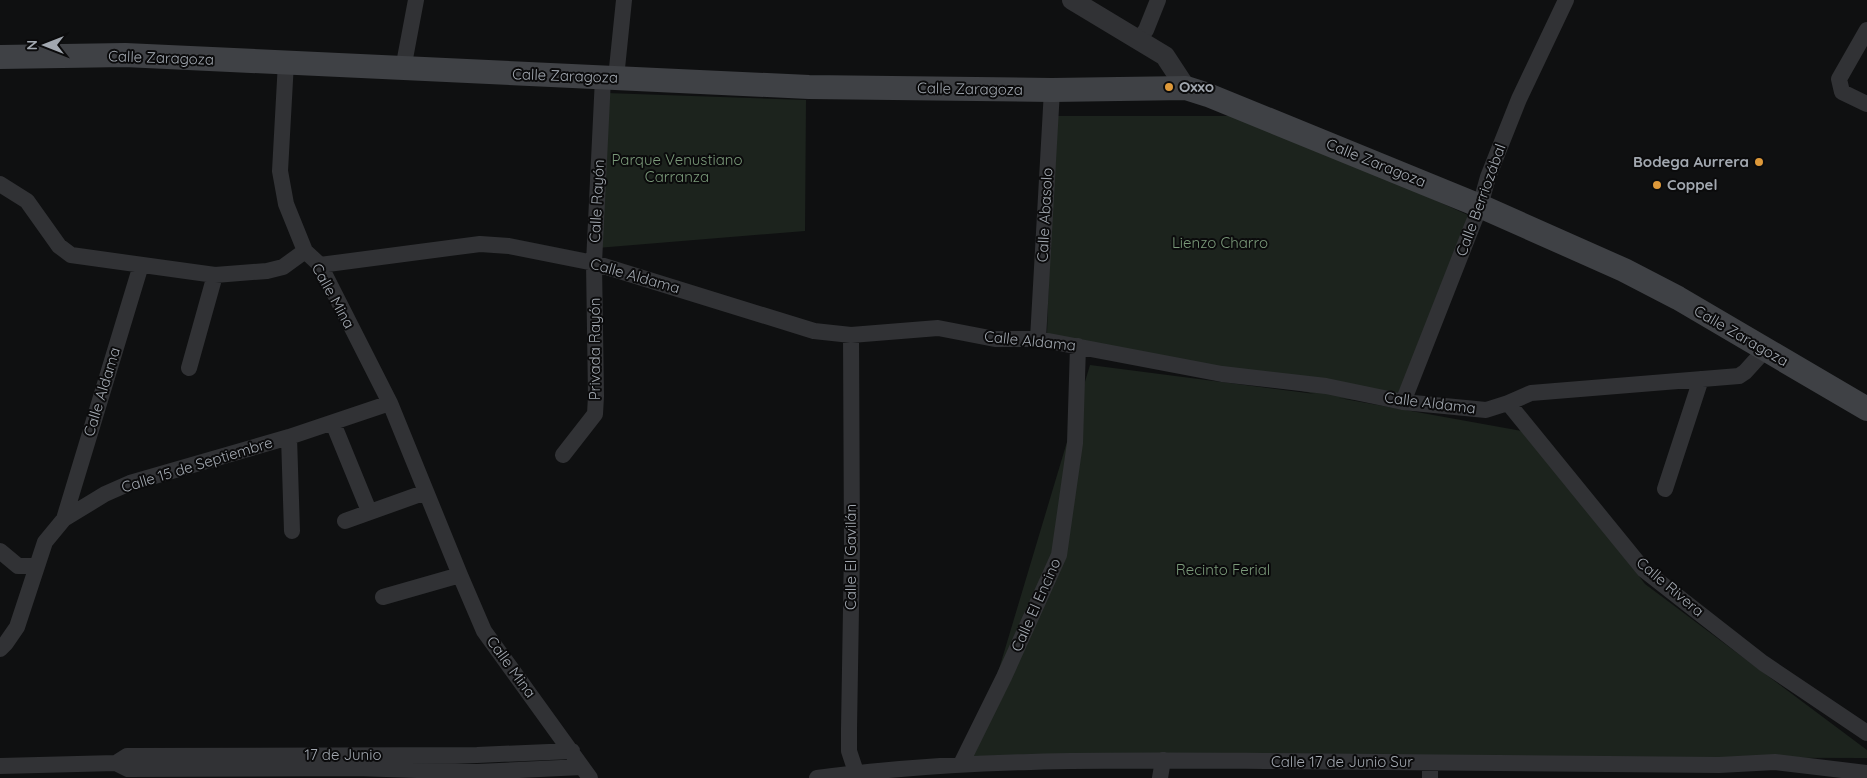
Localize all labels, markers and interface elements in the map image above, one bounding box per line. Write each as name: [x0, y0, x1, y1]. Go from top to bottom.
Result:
north arrow: [20, 20, 70, 70]
text: N: [23, 40, 41, 50]
street label: Calle Zaragoza: [108, 46, 214, 69]
street label: Calle Zaragoza: [512, 64, 618, 87]
place label: Oxxo: [1179, 77, 1214, 96]
street label: Calle Zaragoza: [917, 78, 1023, 99]
marker: Oxxo: [1163, 81, 1175, 93]
street label: Calle Zaragoza: [1324, 134, 1429, 191]
street label: Calle Berriozábal: [1451, 141, 1510, 259]
park label: Parque Venustiano Carranza: [611, 150, 743, 186]
place label: Bodega Aurrera: [1633, 152, 1749, 171]
marker: Bodega Aurrera: [1753, 156, 1765, 168]
street label: Calle Rayón: [585, 159, 608, 243]
street label: Calle Abasolo: [1033, 167, 1056, 263]
place label: Coppel: [1667, 175, 1718, 194]
marker: Coppel: [1651, 179, 1663, 191]
park label: Lienzo Charro: [1172, 233, 1268, 252]
street label: Calle Aldama: [588, 254, 682, 297]
street label: Calle Mina: [308, 260, 359, 332]
street label: Privada Rayón: [585, 298, 604, 400]
street label: Calle Zaragoza: [1691, 301, 1792, 370]
street label: Calle Aldama: [983, 326, 1077, 355]
street label: Calle Aldama: [79, 345, 124, 439]
street label: Calle Aldama: [1383, 387, 1477, 418]
street label: Calle 15 de Septiembre: [119, 432, 275, 497]
street label: Calle El Gavilán: [841, 504, 860, 610]
street label: Calle Rivera: [1633, 553, 1708, 620]
street label: Calle El Encino: [1006, 555, 1065, 654]
park label: Recinto Ferial: [1176, 560, 1270, 579]
street label: Calle Mina: [483, 632, 540, 701]
street label: 17 de Junio: [304, 745, 382, 764]
street label: Calle 17 de Junio Sur: [1271, 752, 1413, 771]

